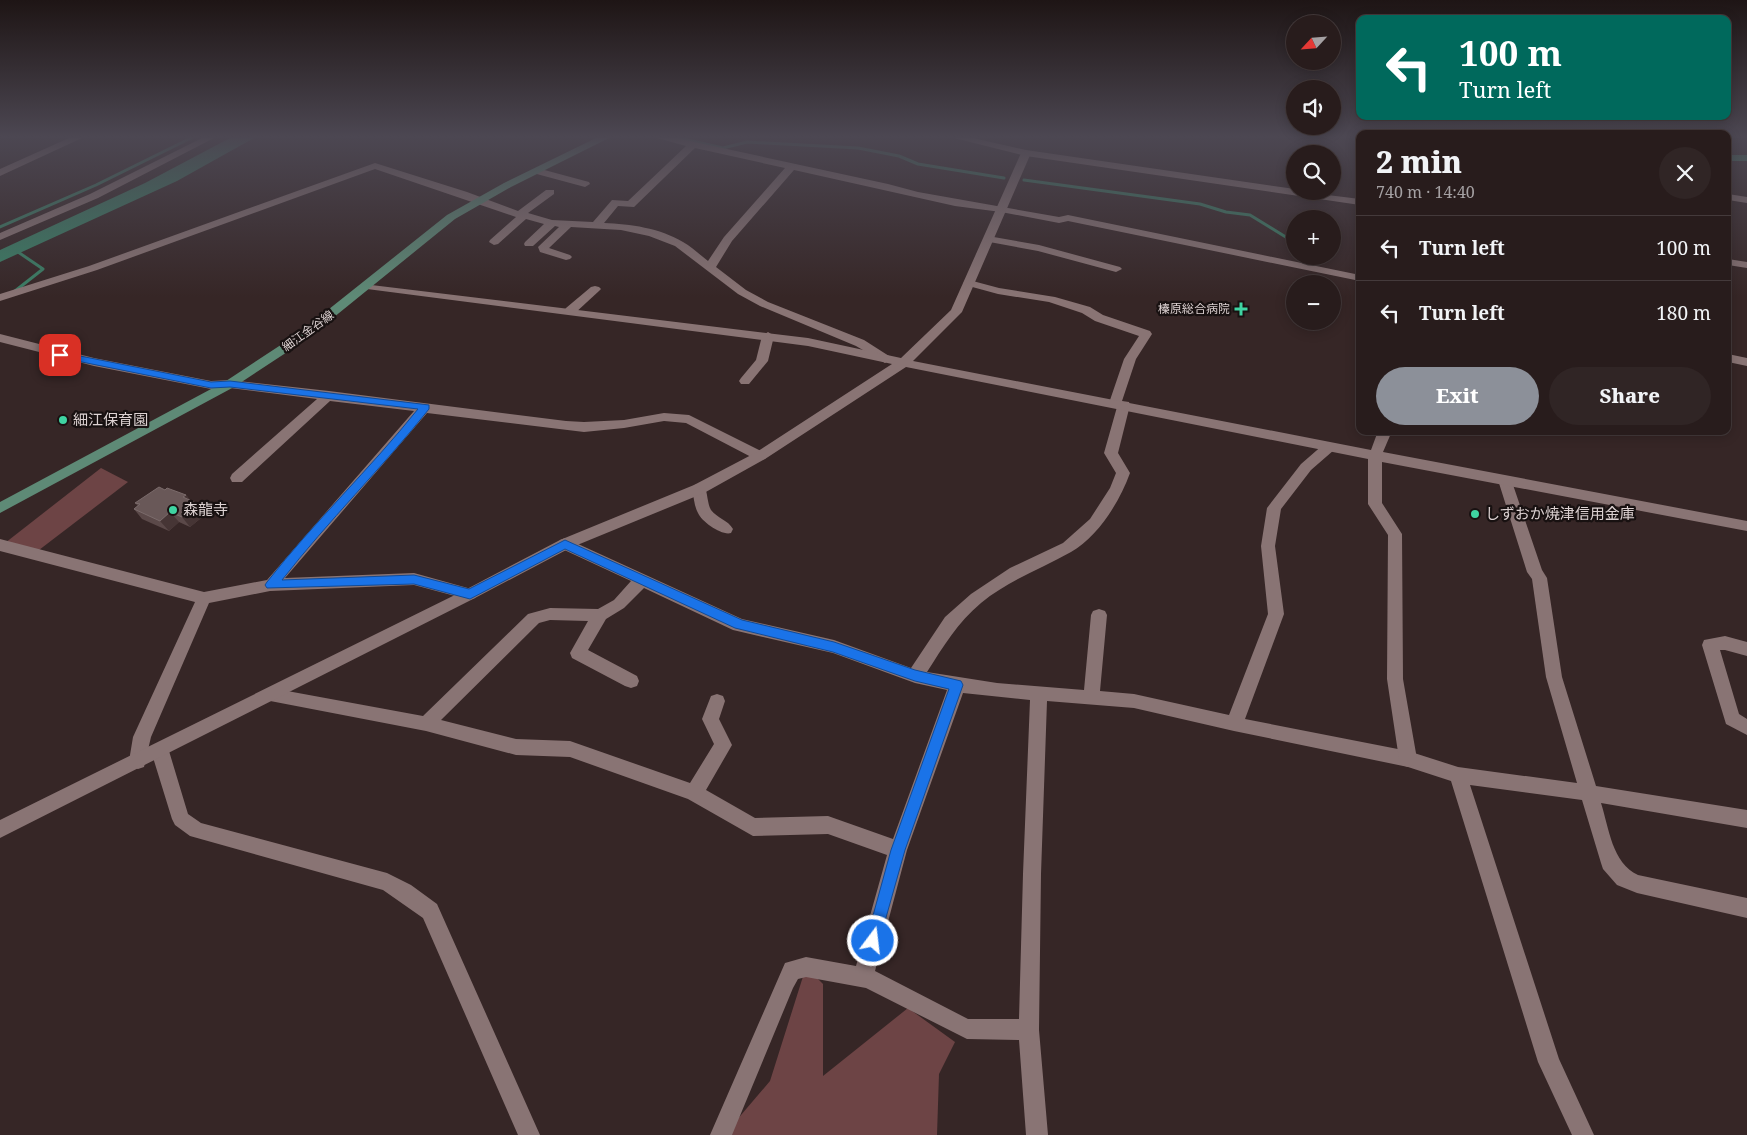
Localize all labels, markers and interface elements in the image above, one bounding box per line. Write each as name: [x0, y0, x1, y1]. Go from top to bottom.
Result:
north arrow: [1286, 15, 1341, 70]
map controls: [1286, 15, 1341, 330]
text: 100 m: [1459, 29, 1562, 76]
icon: left: [1376, 35, 1441, 100]
text: Turn left: [1459, 74, 1551, 104]
button: sound: [1286, 80, 1341, 135]
text: 2 min: [1376, 141, 1462, 182]
button: search: [1286, 145, 1341, 200]
button: close: [1659, 147, 1711, 199]
text: 740 m · 14:40: [1376, 181, 1475, 203]
button: +: [1286, 210, 1341, 265]
icon: left: [1376, 234, 1404, 262]
text: Turn left: [1419, 235, 1505, 261]
text: 100 m: [1656, 235, 1711, 261]
button: −: [1286, 275, 1341, 330]
icon: left: [1376, 299, 1404, 327]
place label: 榛原総合病院: [1158, 300, 1230, 317]
text: Turn left: [1419, 300, 1505, 326]
text: 180 m: [1656, 300, 1711, 326]
marker: 榛原総合病院: [1234, 302, 1248, 316]
street label: 細江金谷線: [278, 306, 337, 355]
pin: [39, 334, 81, 376]
icon: arrive: [46, 341, 74, 369]
button: Exit: [1376, 367, 1539, 425]
button: Share: [1549, 367, 1711, 425]
place label: 細江保育園: [73, 409, 148, 429]
marker: 細江保育園: [57, 414, 69, 426]
place label: 森龍寺: [183, 499, 228, 519]
place label: しずおか焼津信用金庫: [1485, 503, 1635, 523]
marker: 森龍寺: [167, 504, 179, 516]
marker: しずおか焼津信用金庫: [1469, 508, 1481, 520]
position arrow: [846, 914, 898, 966]

